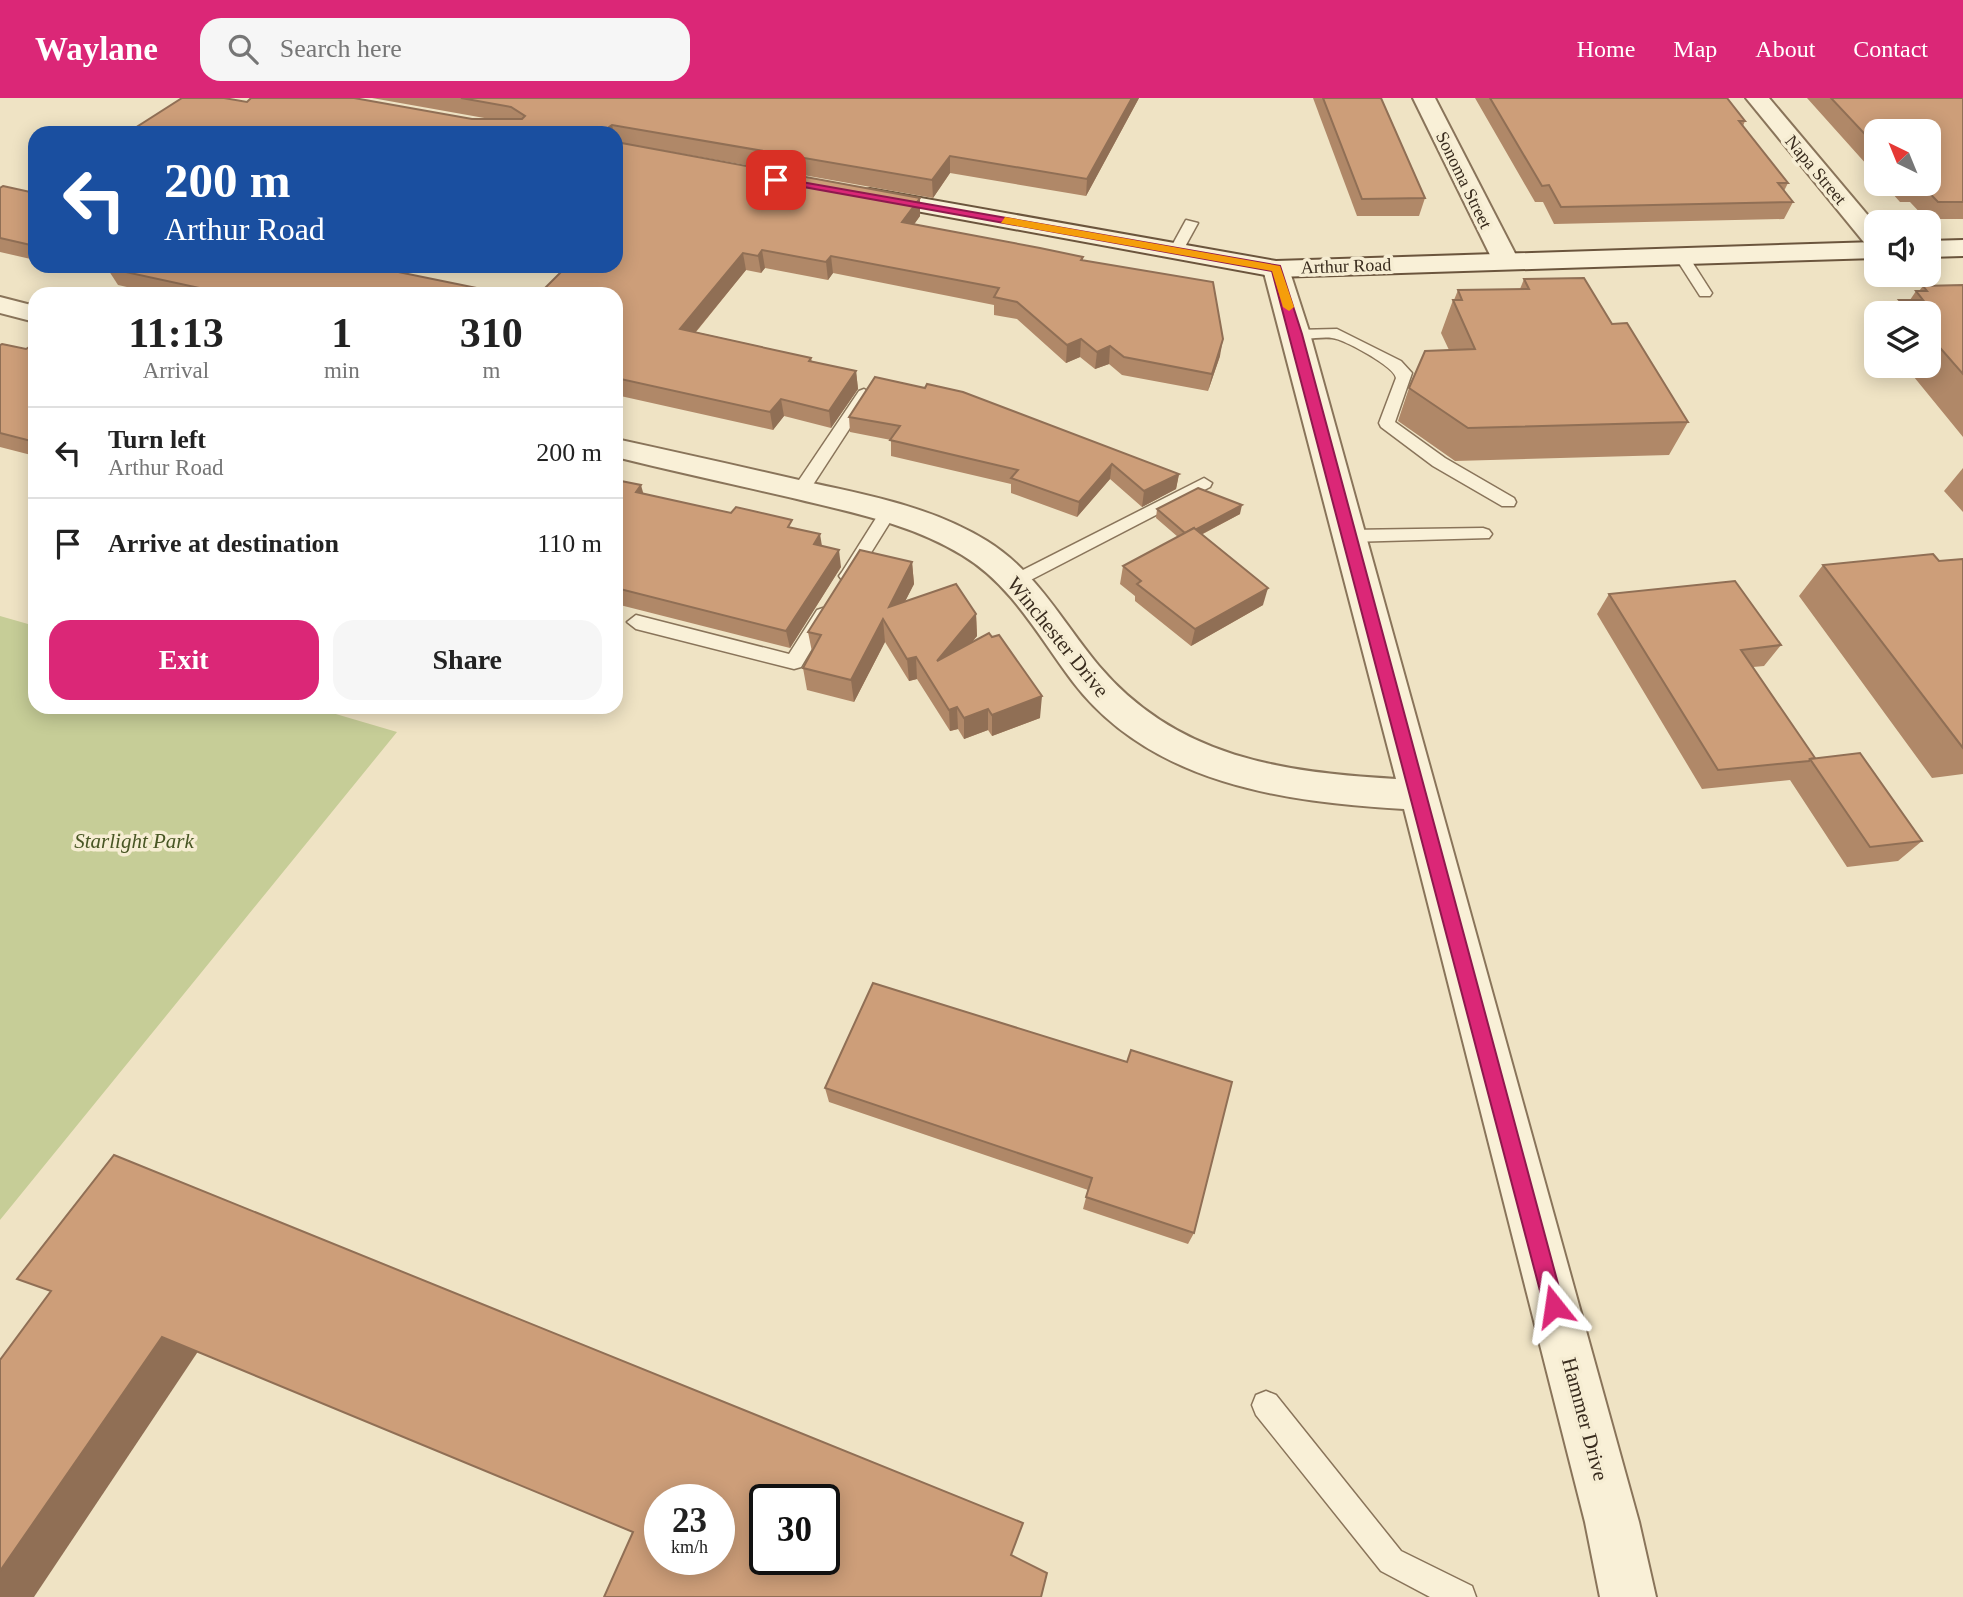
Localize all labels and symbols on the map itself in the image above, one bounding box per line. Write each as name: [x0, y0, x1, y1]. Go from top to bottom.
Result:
north arrow: [1864, 119, 1941, 196]
street label: Sonoma Street: [1432, 128, 1496, 232]
street label: Napa Street: [1781, 131, 1851, 209]
pin: [746, 150, 806, 210]
street label: Arthur Road: [1300, 254, 1392, 278]
street label: Winchester Drive: [1002, 572, 1114, 702]
park label: Starlight Park: [74, 829, 194, 853]
position arrow: [1517, 1269, 1591, 1343]
street label: Hammer Drive: [1557, 1355, 1613, 1483]
speed limit sign: 30: [749, 1484, 840, 1575]

